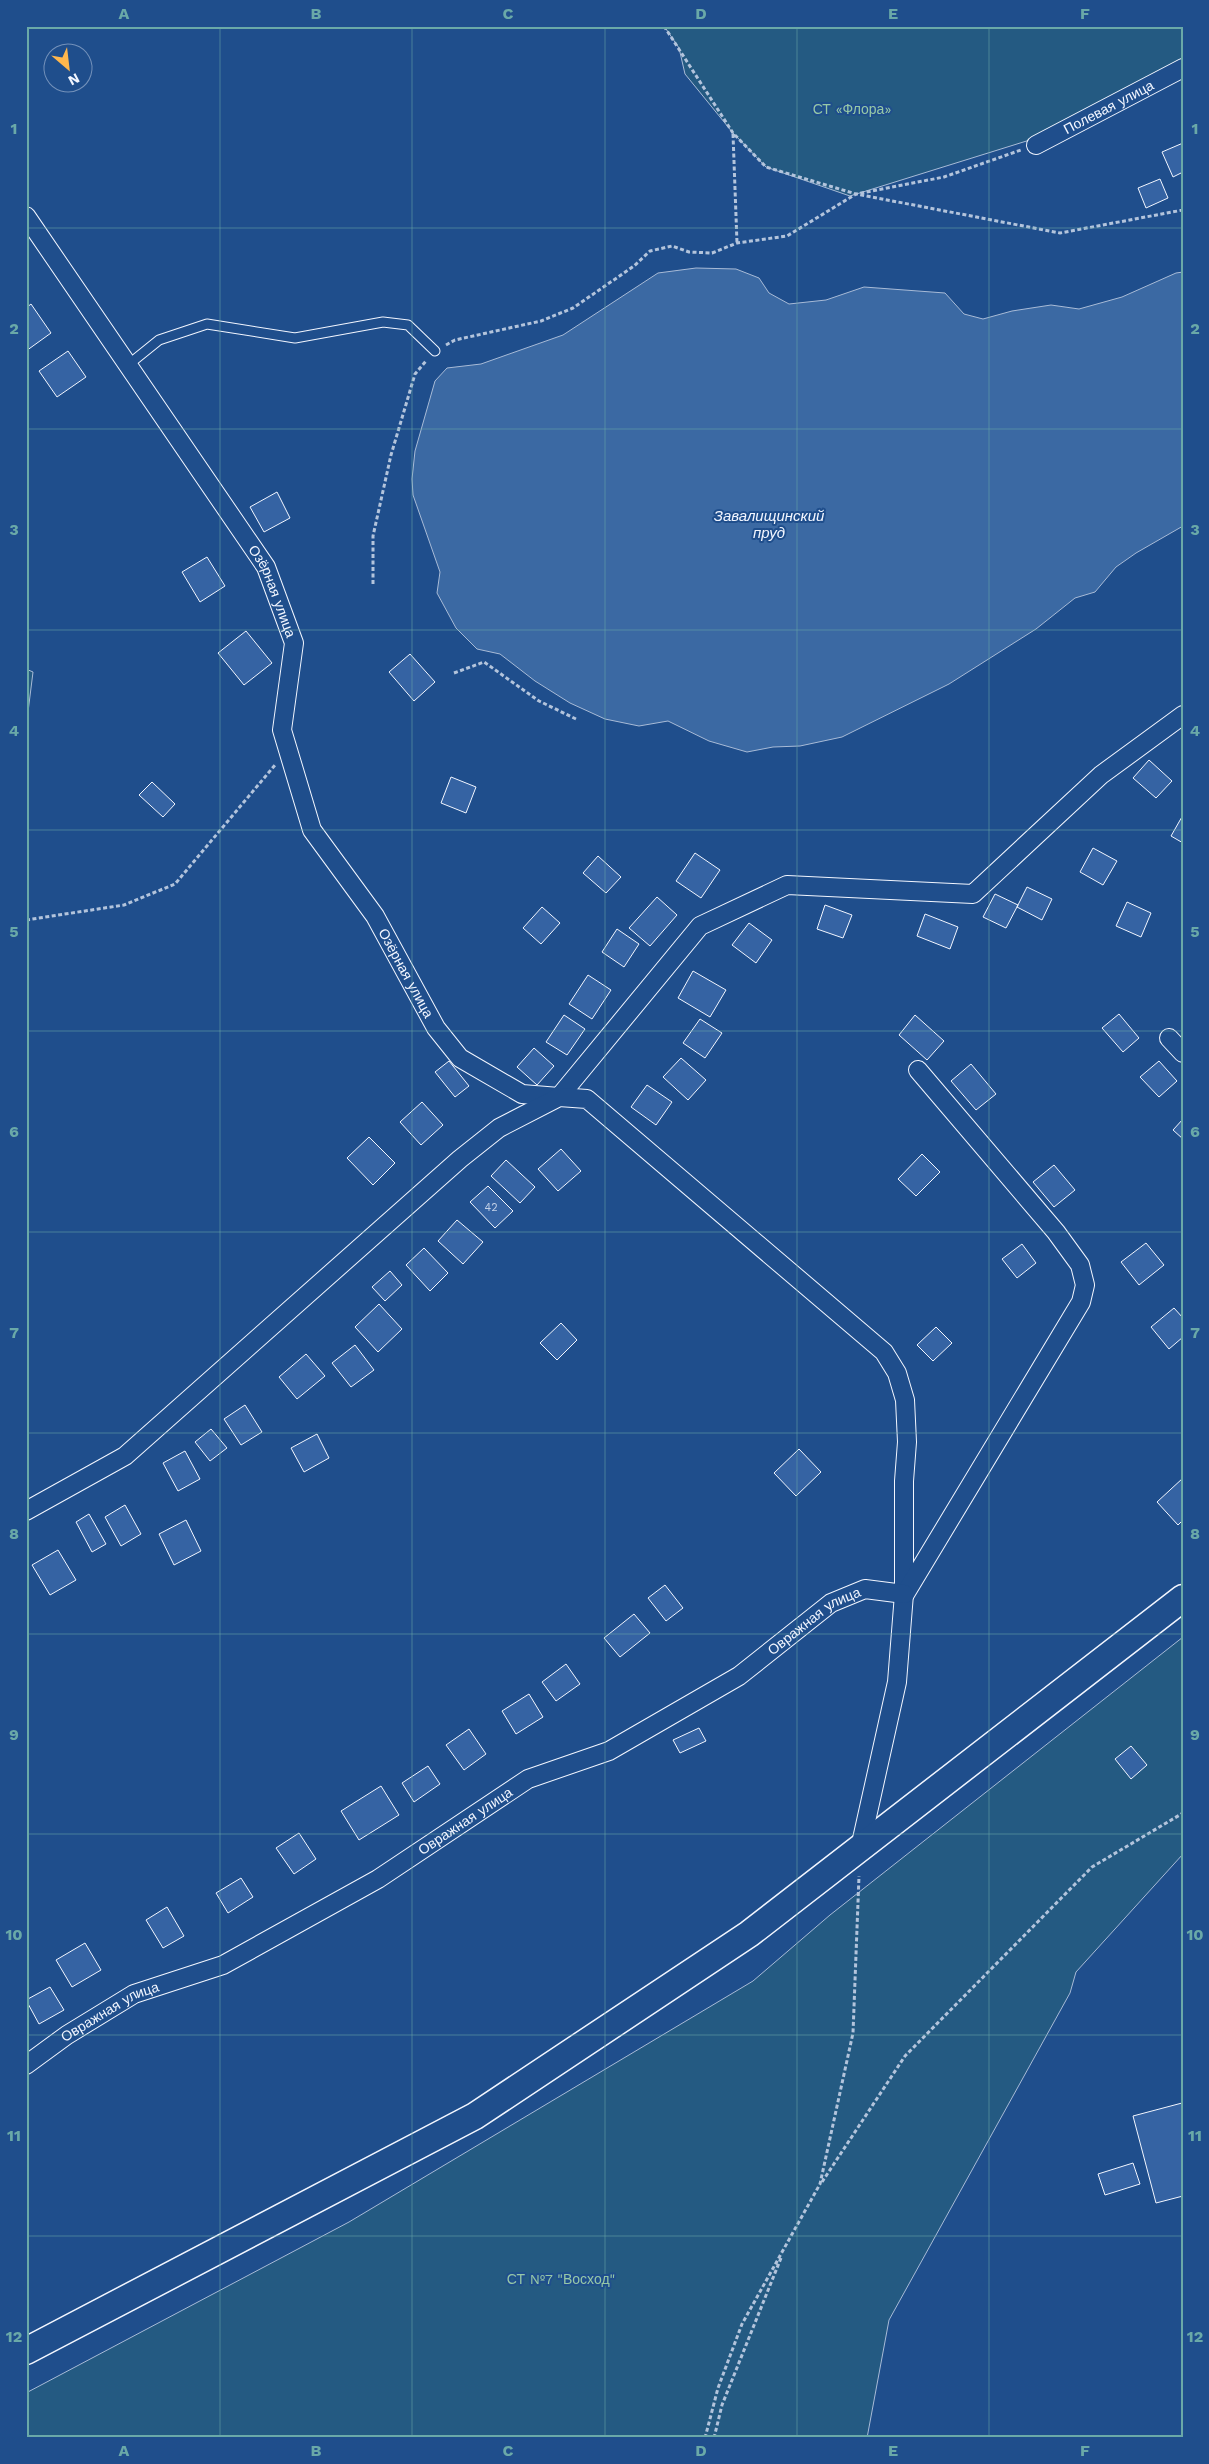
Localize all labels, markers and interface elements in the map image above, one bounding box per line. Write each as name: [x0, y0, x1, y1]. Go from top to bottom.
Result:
text: A: [119, 4, 130, 23]
text: B: [311, 4, 322, 23]
text: C: [503, 4, 514, 23]
text: D: [695, 4, 707, 23]
text: E: [888, 4, 898, 23]
text: F: [1080, 4, 1090, 23]
north arrow: [42, 42, 92, 92]
text: N: [66, 70, 82, 89]
street label: Полевая улица: [1061, 77, 1157, 137]
park label: СТ «Флора»: [813, 101, 891, 117]
text: 1: [11, 119, 17, 138]
text: 1: [1192, 119, 1198, 138]
text: 2: [9, 319, 19, 338]
text: 2: [1190, 319, 1200, 338]
water label: Завалищинский пруд: [714, 507, 825, 542]
text: 3: [9, 520, 19, 539]
text: 3: [1190, 520, 1200, 539]
street label: Озёрная улица: [245, 542, 299, 640]
text: 4: [9, 721, 19, 740]
text: 4: [1190, 721, 1200, 740]
text: 5: [9, 922, 19, 941]
text: 5: [1190, 922, 1200, 941]
street label: Озёрная улица: [375, 926, 437, 1021]
text: 6: [9, 1122, 19, 1141]
text: 6: [1190, 1122, 1200, 1141]
house number: 42: [484, 1201, 498, 1214]
text: 7: [9, 1323, 19, 1342]
text: 7: [1190, 1323, 1200, 1342]
text: 8: [9, 1524, 19, 1543]
text: 8: [1190, 1524, 1200, 1543]
street label: Овражная улица: [764, 1584, 863, 1658]
text: 9: [9, 1725, 19, 1744]
text: 9: [1190, 1725, 1200, 1744]
street label: Овражная улица: [415, 1784, 515, 1858]
text: 10: [5, 1925, 23, 1944]
text: 10: [1186, 1925, 1204, 1944]
street label: Овражная улица: [58, 1978, 161, 2045]
text: 11: [7, 2126, 21, 2145]
text: 11: [1188, 2126, 1202, 2145]
park label: СТ №7 "Восход": [507, 2271, 615, 2287]
text: 12: [6, 2327, 22, 2346]
text: 12: [1187, 2327, 1203, 2346]
text: A: [119, 2441, 130, 2460]
text: B: [311, 2441, 322, 2460]
text: C: [503, 2441, 514, 2460]
text: D: [695, 2441, 707, 2460]
text: E: [888, 2441, 898, 2460]
text: F: [1080, 2441, 1090, 2460]

